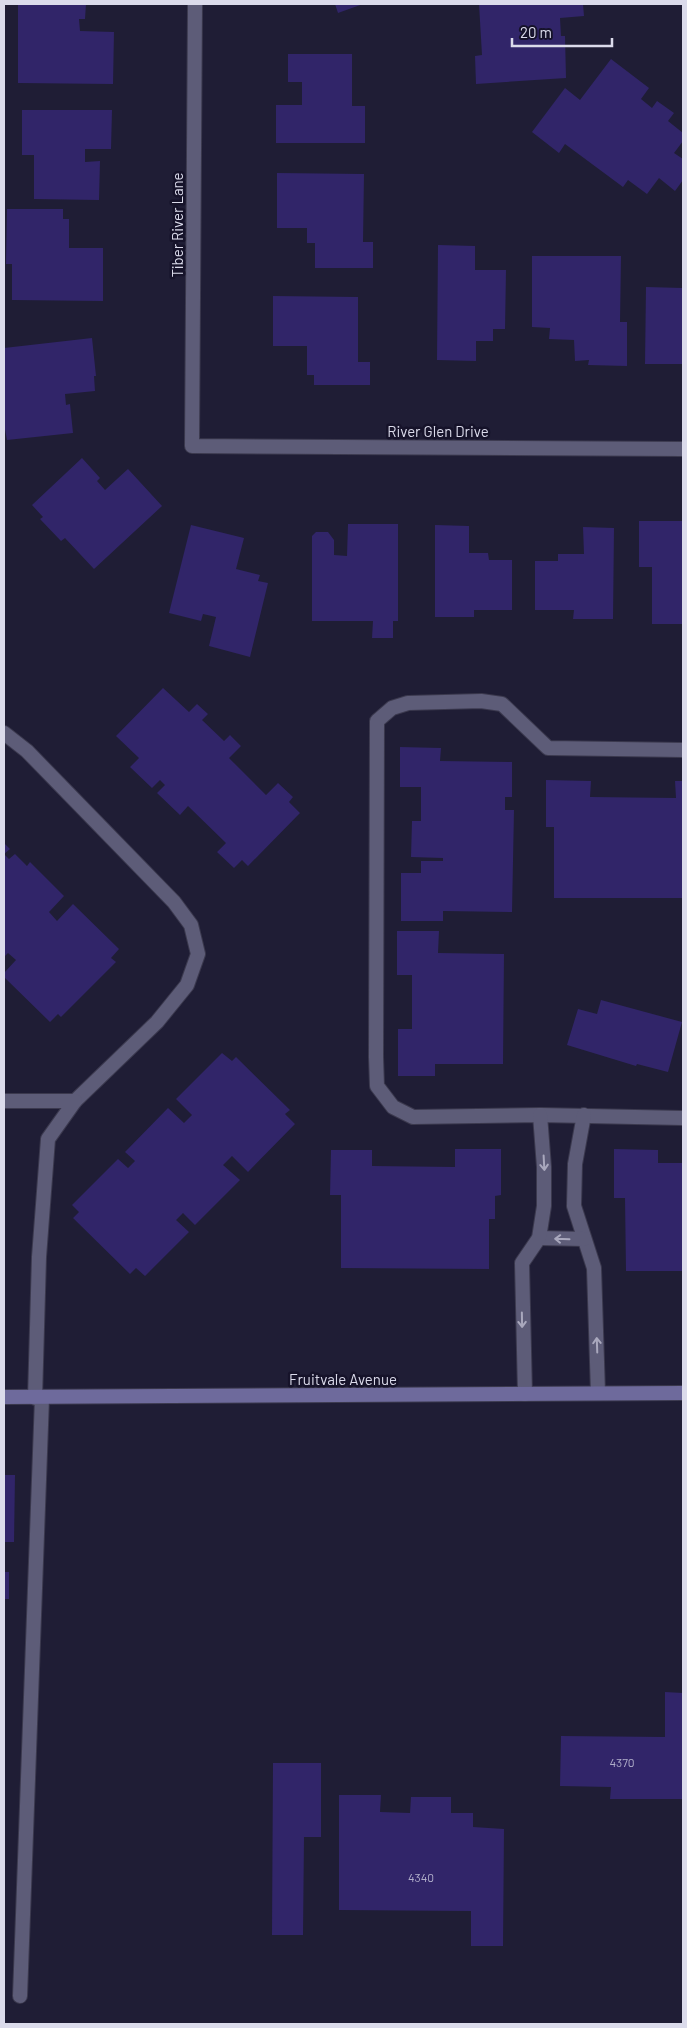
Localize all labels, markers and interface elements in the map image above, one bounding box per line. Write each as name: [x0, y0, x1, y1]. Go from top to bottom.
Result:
scale bar: [512, 15, 612, 47]
text: 20 m: [520, 23, 552, 41]
street label: Tiber River Lane: [168, 172, 186, 278]
street label: River Glen Drive: [387, 422, 489, 440]
one-way arrow: [539, 1155, 548, 1171]
one-way arrow: [554, 1234, 570, 1243]
one-way arrow: [518, 1312, 527, 1328]
one-way arrow: [592, 1337, 601, 1353]
street label: Fruitvale Avenue: [289, 1370, 397, 1388]
house number: 4370: [609, 1755, 635, 1769]
house number: 4340: [408, 1870, 434, 1884]

